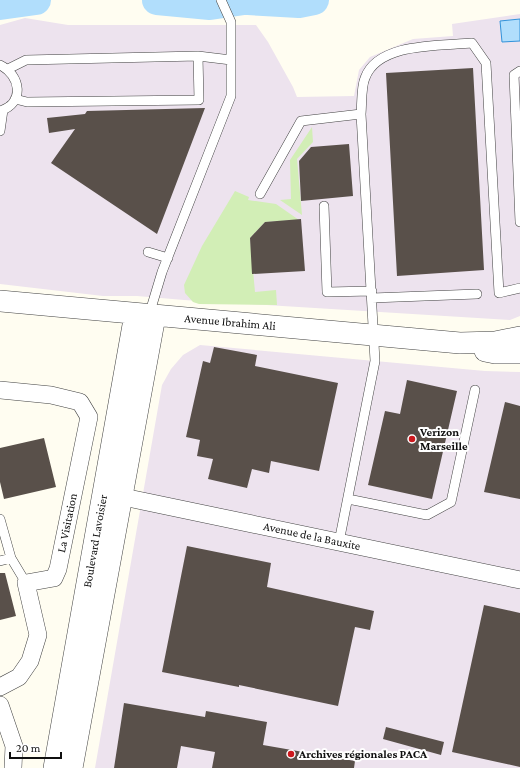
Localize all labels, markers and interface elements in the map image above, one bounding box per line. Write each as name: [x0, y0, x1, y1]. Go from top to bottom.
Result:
street label: Avenue Ibrahim Ali: [184, 311, 276, 333]
place label: Verizon Marseille: [419, 425, 468, 453]
marker: Verizon Marseille: [407, 434, 417, 444]
street label: La Visitation: [54, 491, 80, 554]
street label: Boulevard Lavoisier: [80, 493, 110, 589]
street label: Avenue de la Bauxite: [262, 519, 362, 553]
scale bar: [10, 734, 61, 760]
text: 20 m: [16, 741, 41, 755]
place label: Archives régionales PACA: [298, 747, 428, 761]
marker: Archives régionales PACA: [286, 749, 296, 759]

